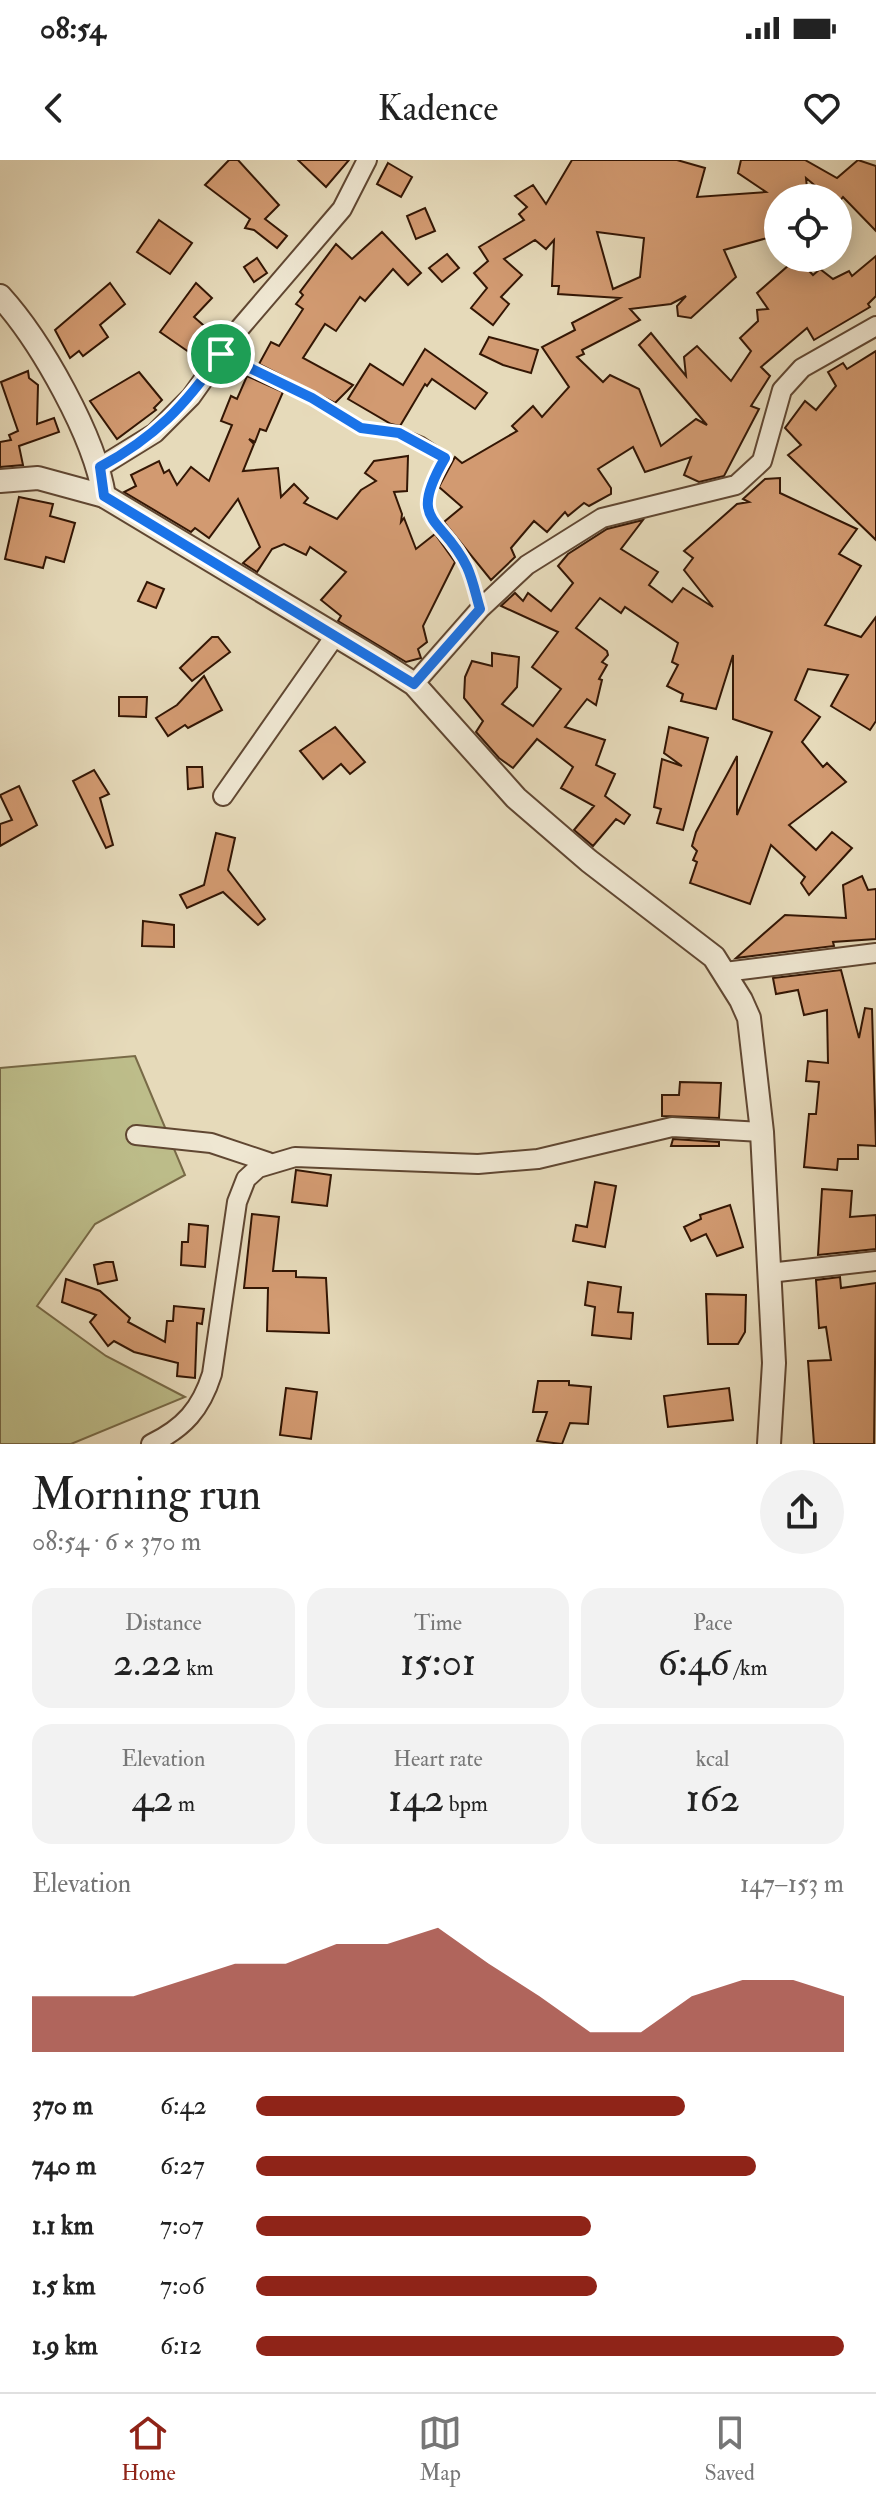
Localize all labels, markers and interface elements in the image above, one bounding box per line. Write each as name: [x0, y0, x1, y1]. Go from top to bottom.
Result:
text: 08:54: [40, 10, 105, 47]
icon: back: [32, 86, 76, 130]
text: Kadence: [378, 86, 498, 131]
icon: heart: [800, 86, 844, 130]
map controls: [764, 184, 852, 272]
button: locate: [764, 184, 852, 272]
pin: [187, 320, 255, 388]
icon: arrive: [199, 332, 243, 376]
text: Morning run: [32, 1468, 261, 1523]
button: share: [760, 1470, 844, 1554]
text: 08:54 · 6 × 370 m: [32, 1526, 201, 1558]
text: Distance: [125, 1609, 202, 1637]
text: Time: [414, 1609, 462, 1637]
text: Pace: [693, 1609, 732, 1637]
text: 2.22: [113, 1637, 182, 1688]
text: 15:01: [400, 1637, 476, 1688]
text: 6:46: [658, 1637, 730, 1688]
text: km: [182, 1654, 214, 1682]
text: /km: [730, 1654, 767, 1682]
text: Elevation: [121, 1745, 205, 1773]
text: Heart rate: [393, 1745, 483, 1773]
text: kcal: [696, 1745, 730, 1773]
text: 42: [132, 1773, 173, 1824]
text: 142: [388, 1773, 444, 1824]
text: 162: [685, 1773, 740, 1824]
text: m: [173, 1790, 195, 1818]
text: bpm: [444, 1790, 488, 1818]
text: Elevation: [32, 1868, 131, 1900]
text: 147–153 m: [740, 1868, 844, 1900]
text: 370 m: [32, 2090, 93, 2122]
text: 6:42: [160, 2090, 207, 2122]
text: 740 m: [32, 2150, 96, 2182]
text: 6:27: [160, 2150, 205, 2182]
text: 1.1 km: [32, 2210, 94, 2242]
text: 7:07: [160, 2210, 204, 2242]
text: 1.5 km: [32, 2270, 95, 2302]
text: 7:06: [160, 2270, 205, 2302]
text: 1.9 km: [32, 2330, 98, 2362]
text: 6:12: [160, 2330, 202, 2362]
tab: Home: [121, 2411, 176, 2487]
tab: Map: [418, 2411, 462, 2487]
tab: Saved: [705, 2411, 755, 2487]

